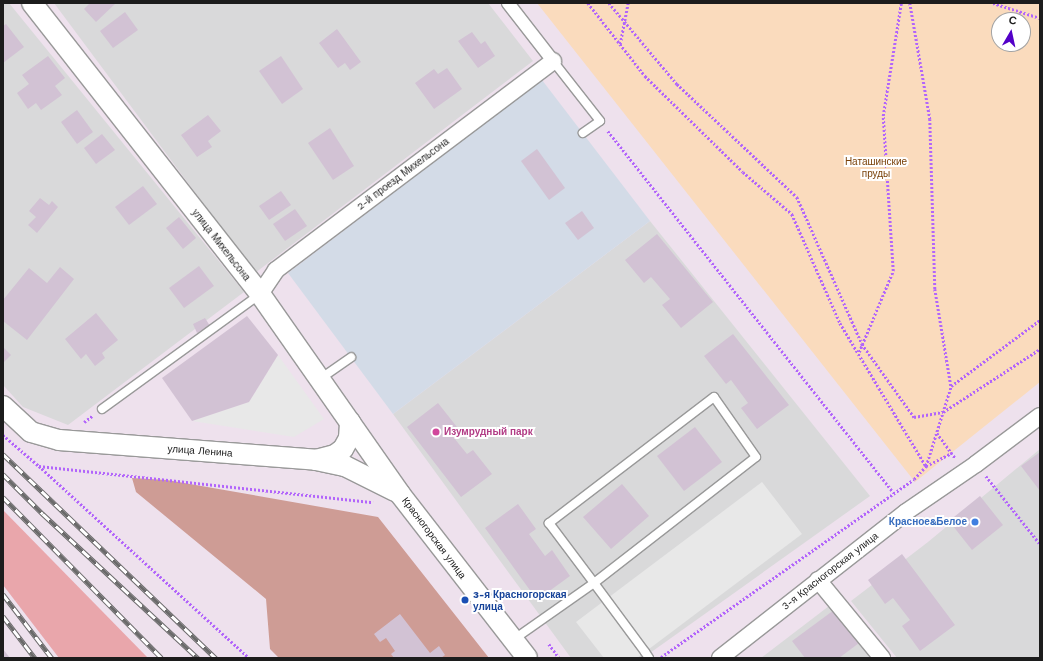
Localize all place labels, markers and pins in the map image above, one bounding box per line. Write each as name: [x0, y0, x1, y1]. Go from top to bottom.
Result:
place label: Изумрудный парк: [444, 426, 533, 438]
marker: Изумрудный парк: [431, 427, 441, 437]
place label: Красное&Белое: [889, 516, 967, 528]
marker: Красное&Белое: [970, 517, 980, 527]
place label: 3-я Красногорская улица: [473, 588, 567, 612]
marker: 3-я Красногорская улица: [460, 595, 470, 605]

